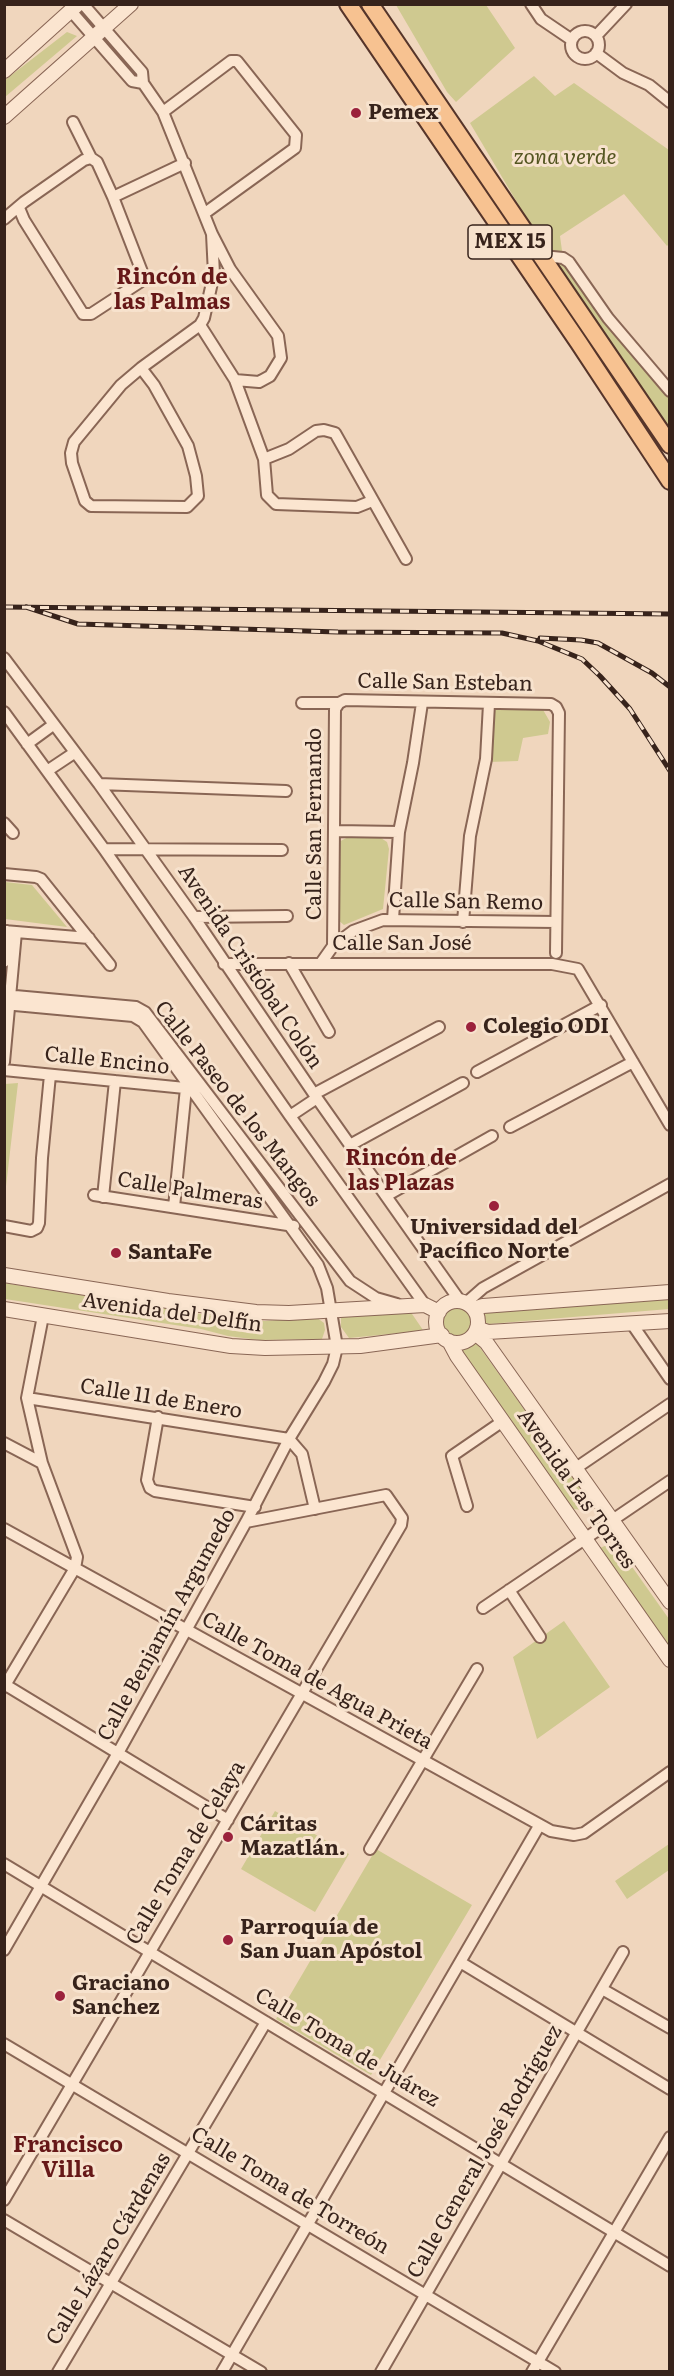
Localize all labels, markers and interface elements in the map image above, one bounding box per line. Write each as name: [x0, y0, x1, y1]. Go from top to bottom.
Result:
place label: Pemex: [368, 100, 438, 126]
marker: Pemex: [349, 106, 363, 120]
park label: zona verde: [514, 145, 616, 171]
road number: MEX 15: [468, 225, 552, 259]
district label: Rincón de las Palmas: [114, 265, 230, 316]
street label: Calle San Esteban: [357, 669, 533, 697]
street label: Calle San Fernando: [302, 728, 328, 920]
street label: Avenida Cristóbal Colón: [172, 860, 328, 1074]
street label: Calle San Remo: [389, 888, 543, 916]
street label: Calle San José: [332, 931, 472, 957]
street label: Calle Paseo de los Mangos: [149, 996, 325, 1212]
place label: Colegio ODI: [483, 1014, 609, 1040]
marker: Colegio ODI: [464, 1020, 478, 1034]
street label: Calle Encino: [43, 1042, 171, 1080]
district label: Rincón de las Plazas: [345, 1146, 457, 1198]
street label: Calle Palmeras: [115, 1167, 265, 1215]
marker: Universidad del Pacífico Norte: [487, 1199, 501, 1213]
place label: Universidad del Pacífico Norte: [410, 1215, 578, 1265]
place label: SantaFe: [128, 1240, 212, 1266]
marker: SantaFe: [109, 1246, 123, 1260]
street label: Avenida del Delfín: [80, 1288, 264, 1338]
street label: Calle 11 de Enero: [78, 1374, 244, 1424]
street label: Avenida Las Torres: [511, 1404, 641, 1574]
street label: Calle Benjamín Argumedo: [93, 1504, 241, 1746]
street label: Calle Toma de Agua Prieta: [197, 1607, 437, 1755]
street label: Calle Toma de Celaya: [121, 1756, 251, 1950]
place label: Cáritas Mazatlán.: [240, 1812, 346, 1862]
marker: Cáritas Mazatlán.: [221, 1830, 235, 1844]
place label: Parroquía de San Juan Apóstol: [240, 1915, 422, 1965]
marker: Parroquía de San Juan Apóstol: [221, 1933, 235, 1947]
place label: Graciano Sanchez: [72, 1971, 170, 2021]
street label: Calle Toma de Juárez: [250, 1983, 444, 2113]
marker: Graciano Sanchez: [53, 1989, 67, 2003]
street label: Calle General José Rodríguez: [402, 2021, 568, 2283]
street label: Calle Toma de Torreón: [186, 2122, 394, 2260]
district label: Francisco Villa: [13, 2133, 123, 2184]
street label: Calle Lázaro Cárdenas: [42, 2148, 176, 2350]

